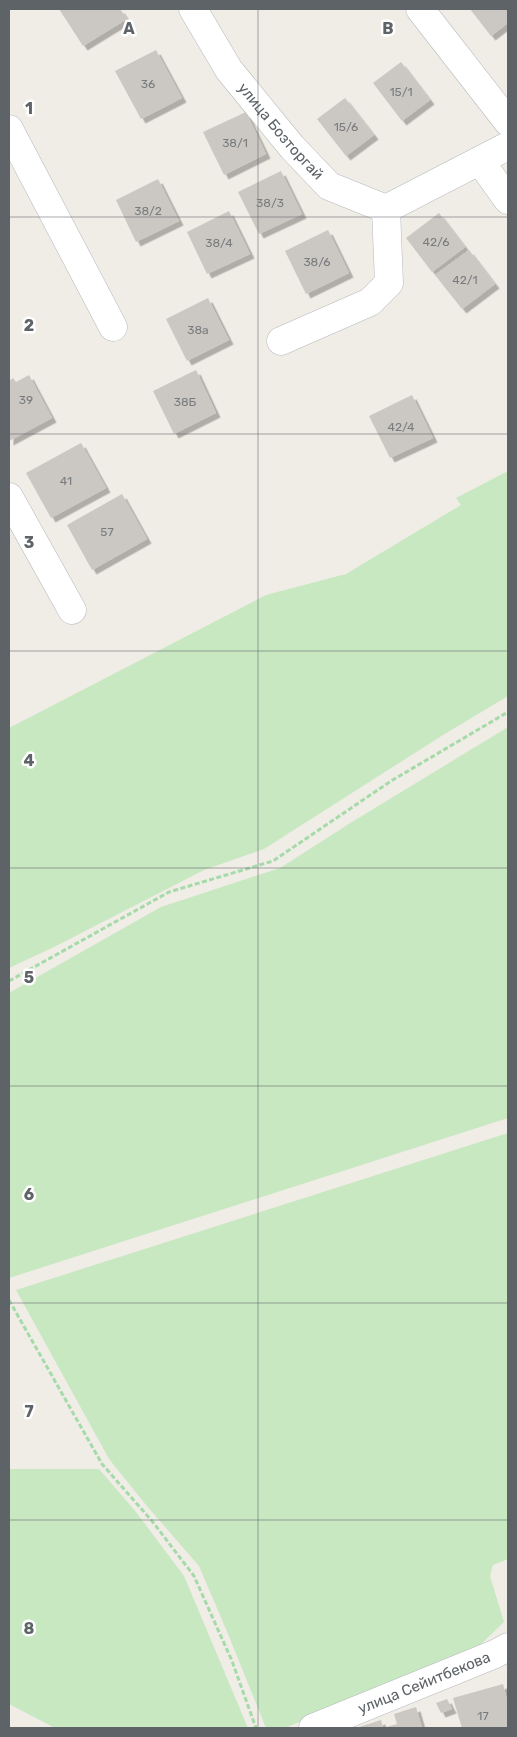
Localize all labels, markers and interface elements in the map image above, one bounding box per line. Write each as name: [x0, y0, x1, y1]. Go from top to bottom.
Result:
text: A: [123, 19, 135, 38]
text: B: [382, 19, 394, 38]
house number: 36: [141, 77, 155, 91]
street label: улица Бозторгай: [234, 79, 327, 183]
house number: 15/1: [389, 85, 413, 99]
text: 1: [25, 99, 33, 118]
house number: 15/6: [334, 120, 358, 134]
house number: 38/1: [222, 136, 248, 150]
house number: 38/3: [256, 196, 284, 210]
house number: 38/2: [134, 204, 162, 218]
house number: 42/6: [423, 235, 449, 249]
house number: 38/4: [205, 236, 233, 250]
house number: 38/6: [303, 255, 331, 269]
house number: 42/1: [452, 273, 478, 287]
text: 2: [24, 316, 34, 335]
house number: 38а: [187, 323, 209, 337]
house number: 39: [19, 393, 33, 407]
house number: 38Б: [174, 395, 197, 409]
house number: 42/4: [387, 420, 415, 434]
house number: 41: [60, 474, 72, 488]
house number: 57: [100, 525, 114, 539]
text: 3: [24, 533, 34, 552]
text: 4: [24, 751, 35, 770]
text: 5: [24, 968, 34, 987]
text: 6: [24, 1185, 34, 1204]
text: 7: [24, 1402, 34, 1421]
text: 8: [24, 1619, 35, 1638]
street label: улица Сейитбекова: [355, 1648, 493, 1718]
house number: 17: [477, 1709, 489, 1723]

